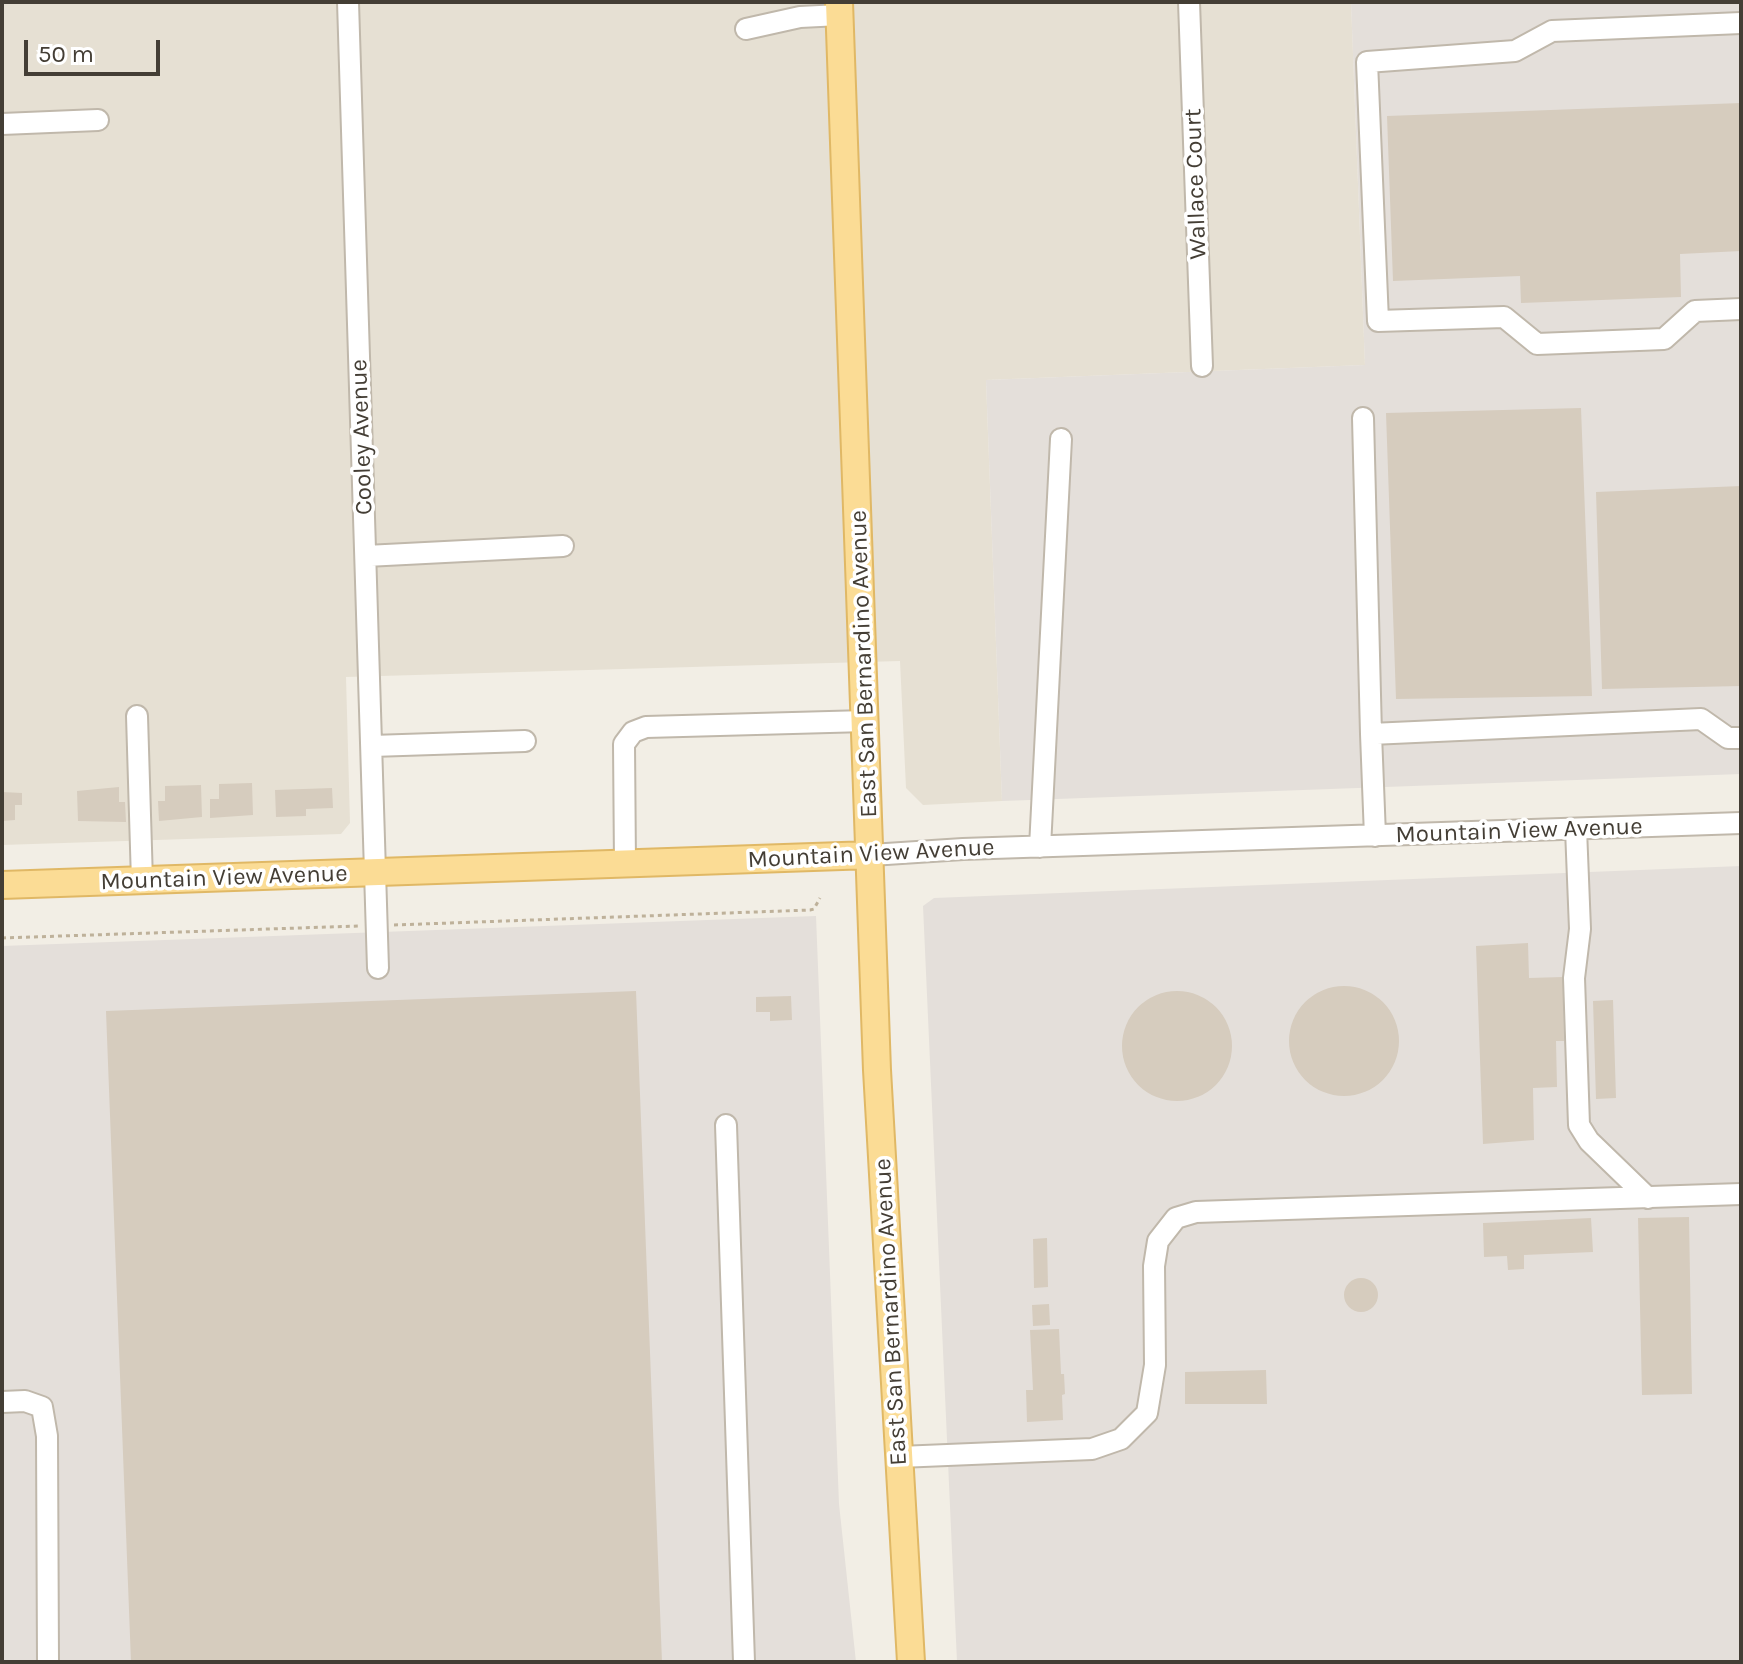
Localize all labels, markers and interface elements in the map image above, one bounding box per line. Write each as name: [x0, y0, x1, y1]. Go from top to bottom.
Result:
scale bar: [28, 24, 164, 74]
text: 50 m: [38, 40, 94, 68]
street label: Wallace Court: [1179, 108, 1213, 260]
street label: Cooley Avenue: [345, 359, 379, 515]
street label: East San Bernardino Avenue: [844, 510, 884, 818]
street label: Mountain View Avenue: [1395, 812, 1643, 850]
street label: Mountain View Avenue: [747, 833, 995, 875]
street label: Mountain View Avenue: [100, 859, 348, 897]
street label: East San Bernardino Avenue: [869, 1158, 913, 1466]

